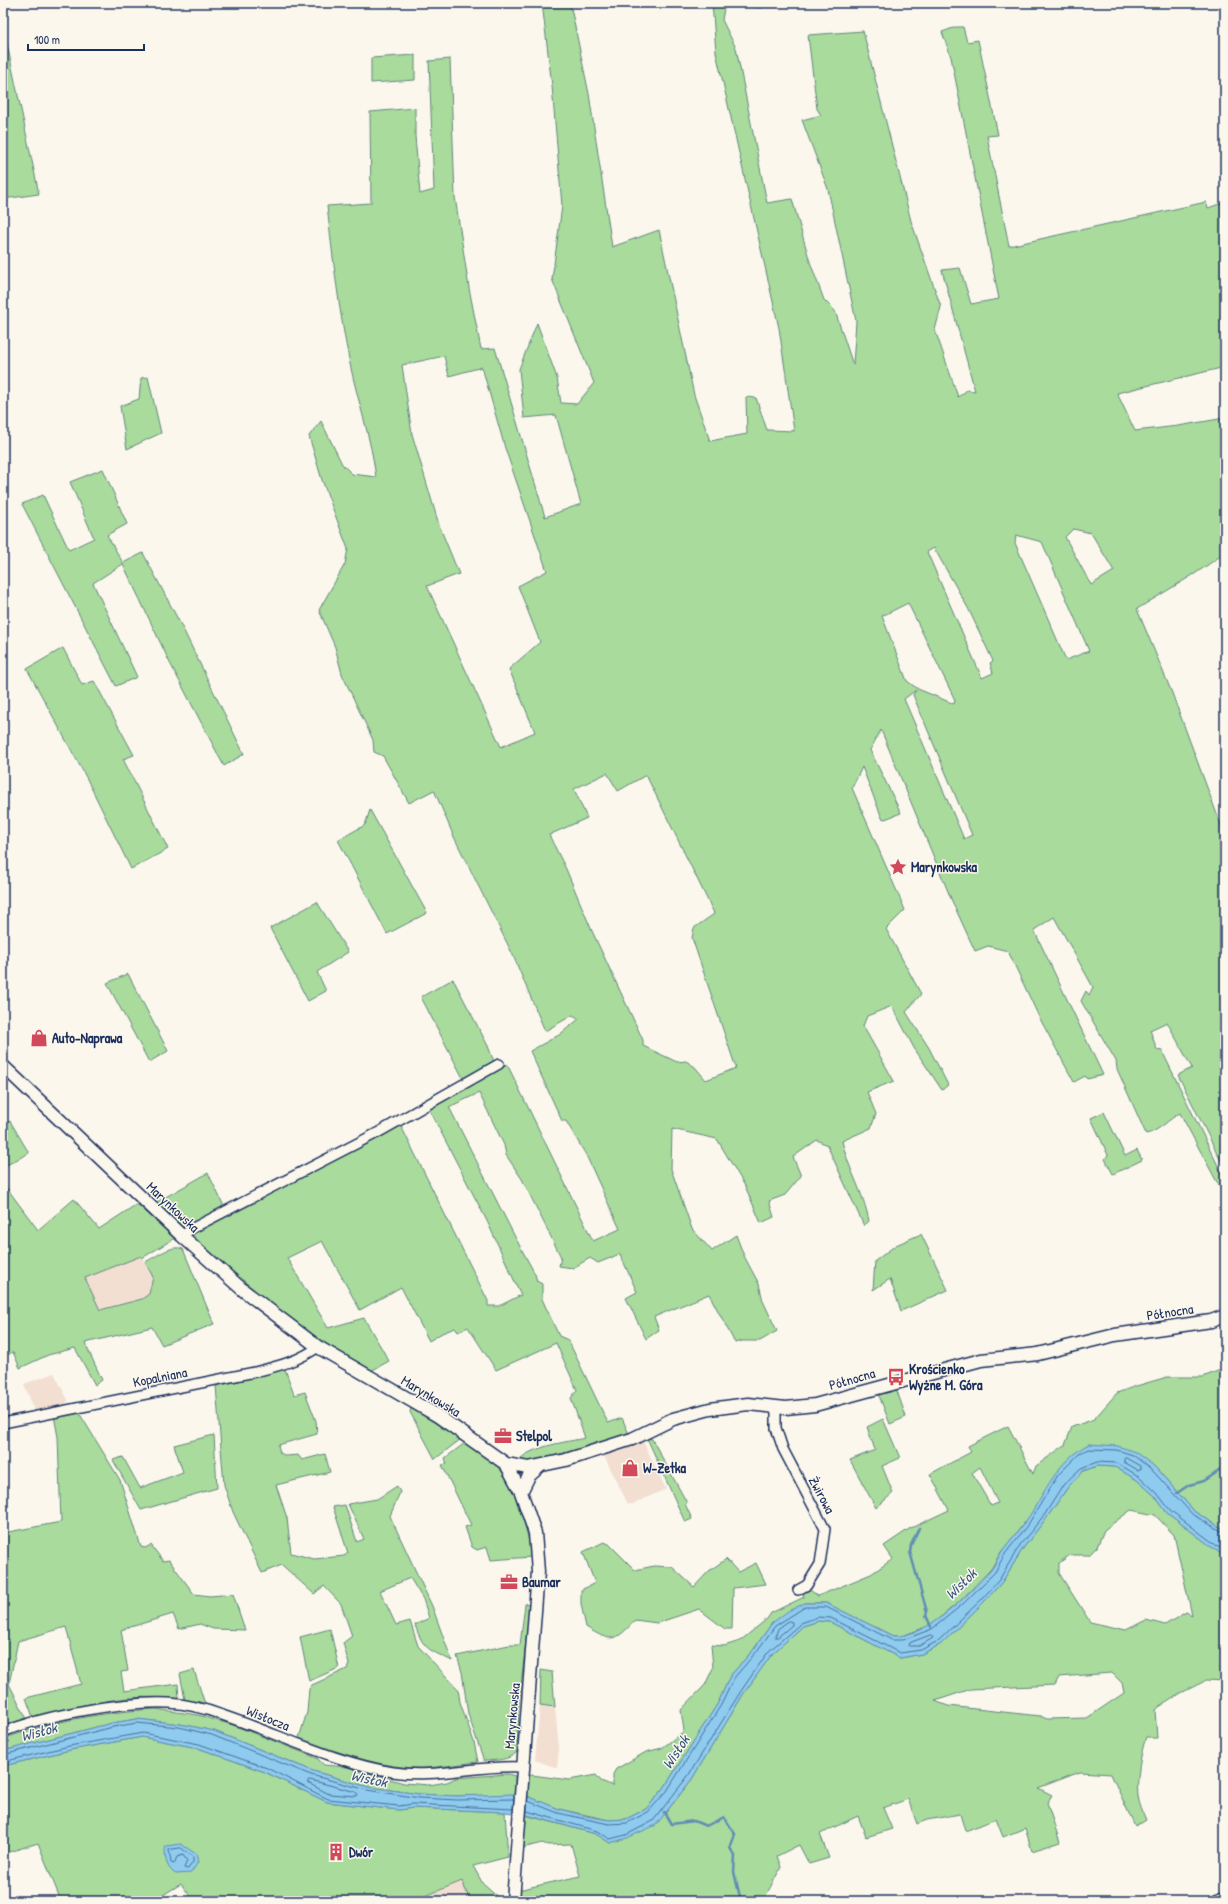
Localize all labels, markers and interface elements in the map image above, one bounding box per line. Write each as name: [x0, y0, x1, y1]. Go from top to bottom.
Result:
scale bar: [28, 26, 144, 52]
text: 100 m: [34, 31, 60, 48]
place icon: Marynkowska: [888, 857, 908, 877]
place label: Marynkowska: [911, 857, 978, 878]
shop icon: Auto-Naprawa: [29, 1028, 49, 1048]
place label: Auto-Naprawa: [52, 1028, 123, 1049]
street label: Marynkowska: [142, 1177, 204, 1237]
street label: Północna: [1145, 1298, 1195, 1325]
place label: Krościenko Wyżne M. Góra: [909, 1359, 983, 1396]
street label: Kopalniana: [131, 1362, 189, 1392]
street label: Północna: [827, 1363, 878, 1394]
bus stop icon: Krościenko Wyżne M. Góra: [886, 1367, 906, 1387]
street label: Marynkowska: [398, 1370, 465, 1422]
office icon: Stelpol: [493, 1426, 513, 1446]
place label: Stelpol: [516, 1426, 552, 1447]
shop icon: W-Zetka: [620, 1458, 640, 1478]
place label: W-Zetka: [643, 1458, 687, 1477]
street label: Żwirowa: [805, 1473, 840, 1517]
water label: Wisłok: [940, 1562, 982, 1604]
office icon: Baumar: [499, 1572, 519, 1592]
place label: Baumar: [522, 1572, 561, 1591]
street label: Marynkowska: [499, 1682, 525, 1750]
street label: Wisłocza: [244, 1700, 293, 1735]
water label: Wisłok: [19, 1716, 61, 1746]
water label: Wisłok: [657, 1729, 695, 1773]
water label: Wisłok: [349, 1764, 391, 1793]
building icon: Dwór: [326, 1842, 346, 1862]
place label: Dwór: [349, 1842, 374, 1861]

